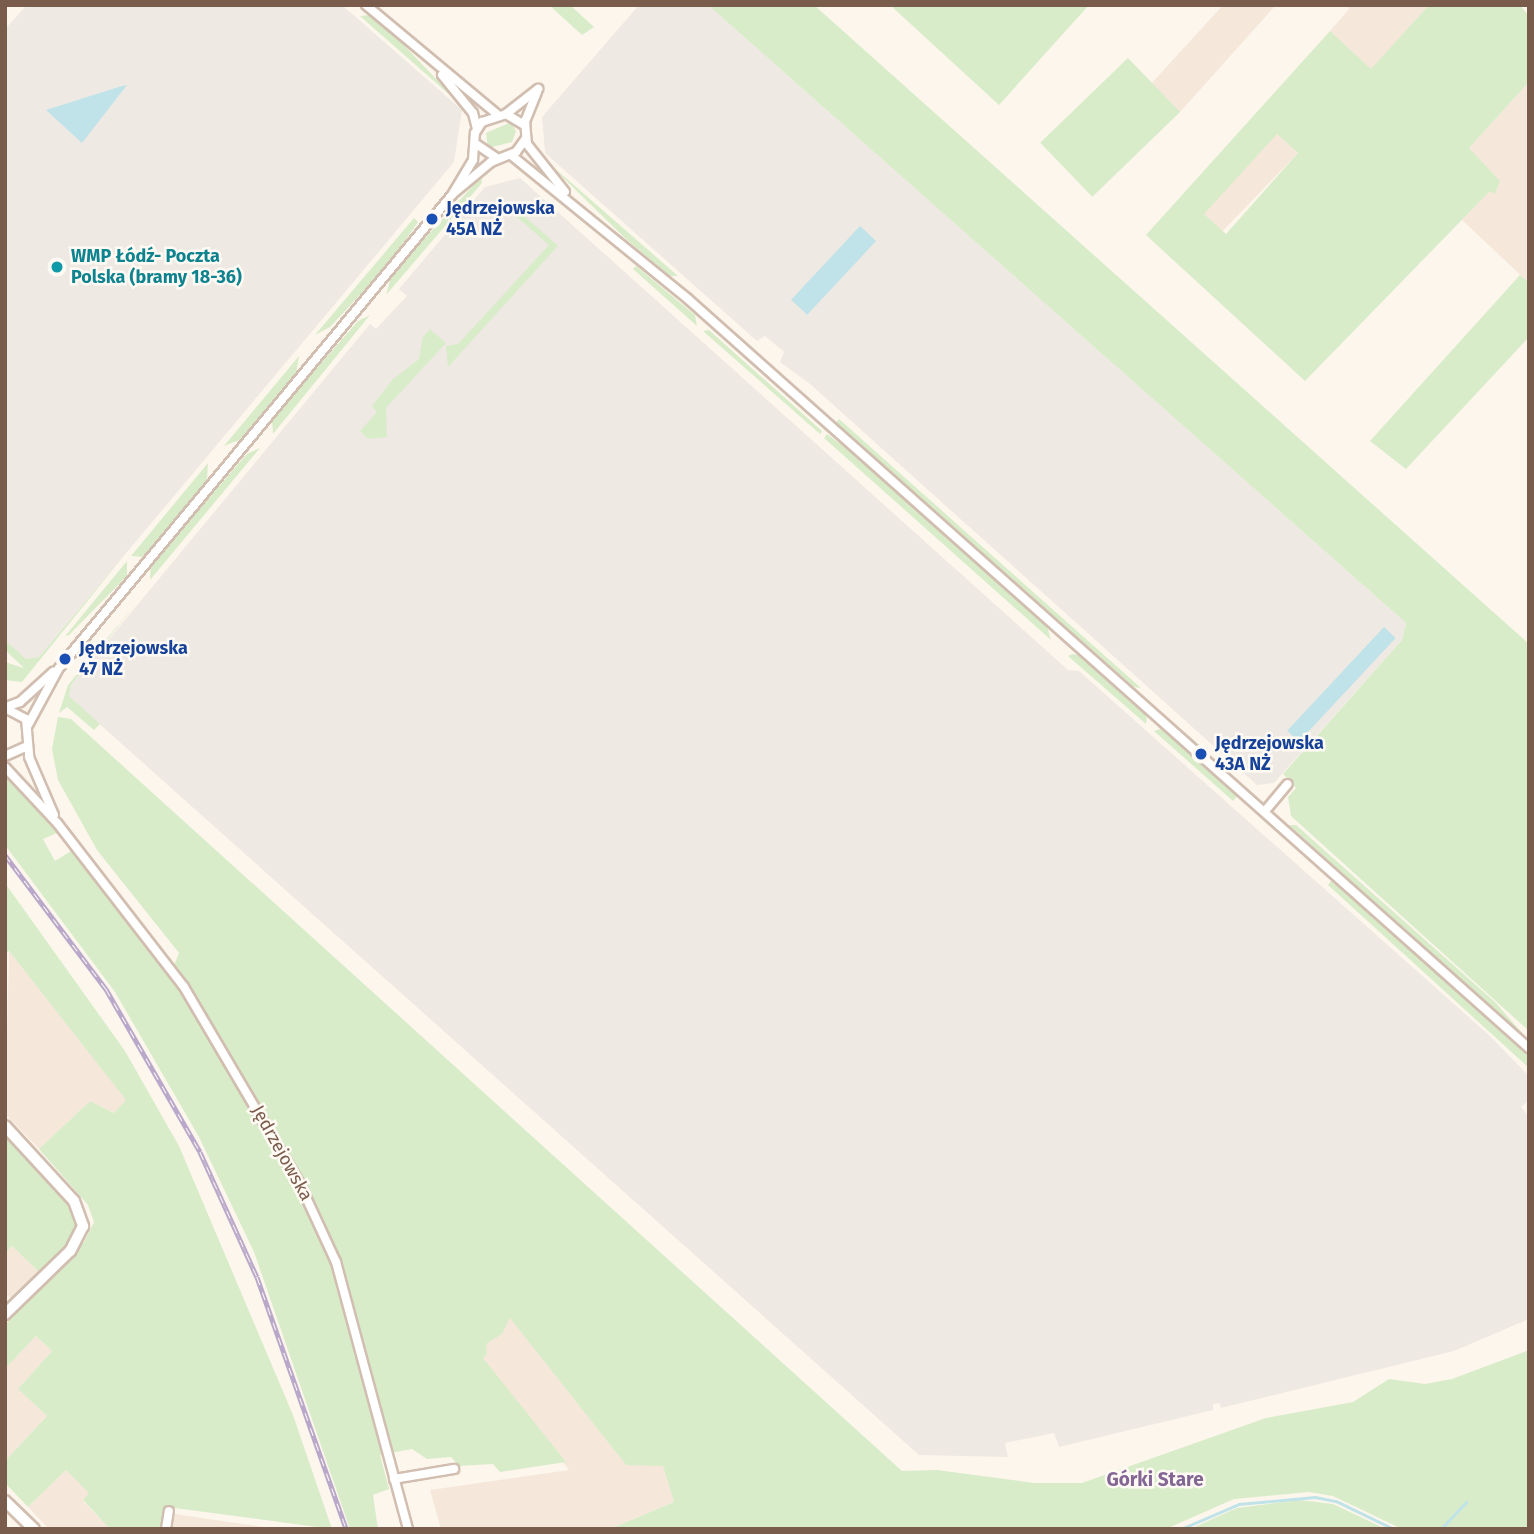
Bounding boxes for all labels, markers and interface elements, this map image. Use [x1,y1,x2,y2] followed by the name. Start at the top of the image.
[446,198,555,241] place label: Jędrzejowska 45A NŻ
[424,211,440,227] marker: Jędrzejowska 45A NŻ
[71,246,242,288] place label: WMP Łódź- Poczta Polska (bramy 18-36)
[49,259,65,275] marker: WMP Łódź- Poczta Polska (bramy 18-36)
[79,638,188,680] place label: Jędrzejowska 47 NŻ
[57,651,73,667] marker: Jędrzejowska 47 NŻ
[1215,733,1324,776] place label: Jędrzejowska 43A NŻ
[1193,746,1209,762] marker: Jędrzejowska 43A NŻ
[247,1101,317,1205] street label: Jędrzejowska
[1106,1469,1204,1491] district label: Górki Stare

